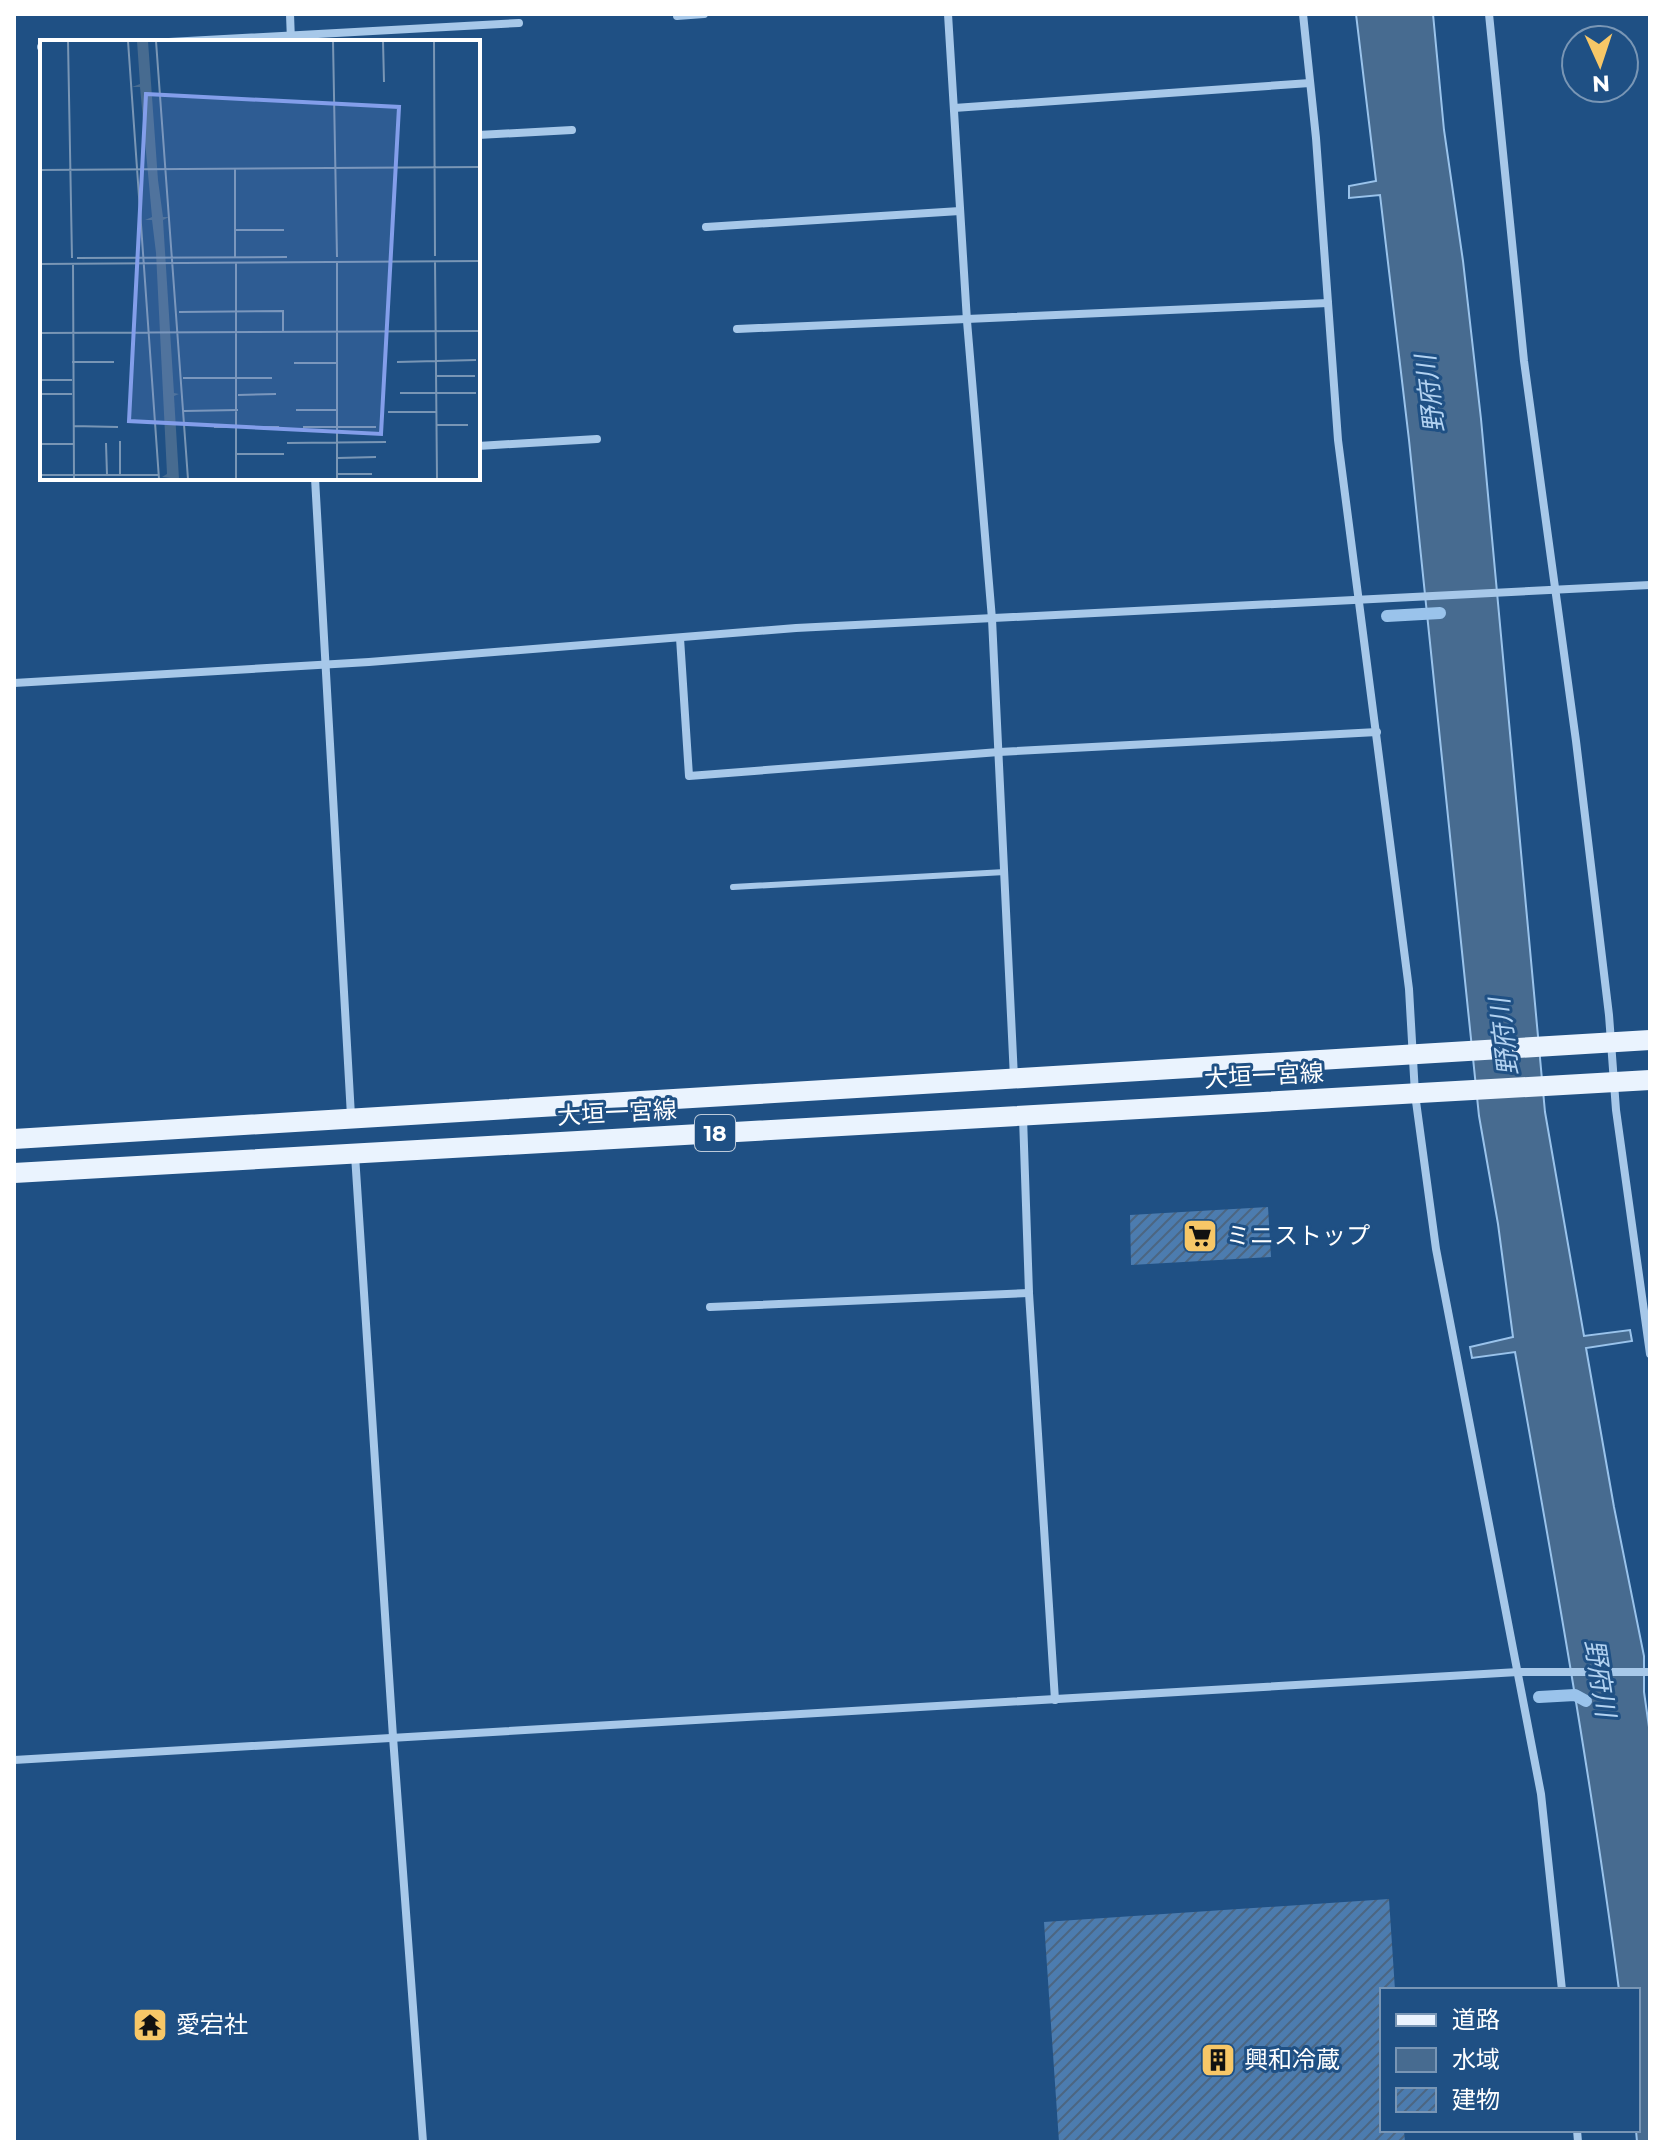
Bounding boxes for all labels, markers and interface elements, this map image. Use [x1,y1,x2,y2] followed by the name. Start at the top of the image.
[1560,24,1640,104] north arrow
[40,40,480,480] inset map
[1591,70,1611,97] text: N
[1409,350,1451,435] water label: 野府川
[1483,993,1525,1078] water label: 野府川
[1203,1058,1325,1093] street label: 大垣一宮線
[556,1095,678,1130] street label: 大垣一宮線
[695,1115,735,1151] road number: 18
[1181,1217,1219,1255] supermarket icon: ミニストップ
[1226,1221,1370,1250] place label: ミニストップ
[1578,1637,1622,1722] water label: 野府川
[1380,1988,1640,2132] legend
[1452,2005,1500,2034] text: 道路
[131,2006,169,2044] temple icon: 愛宕社
[176,2010,248,2039] place label: 愛宕社
[1199,2041,1237,2079] building icon: 興和冷蔵
[1244,2045,1340,2074] place label: 興和冷蔵
[1452,2045,1500,2074] text: 水域
[1452,2085,1500,2114] text: 建物

